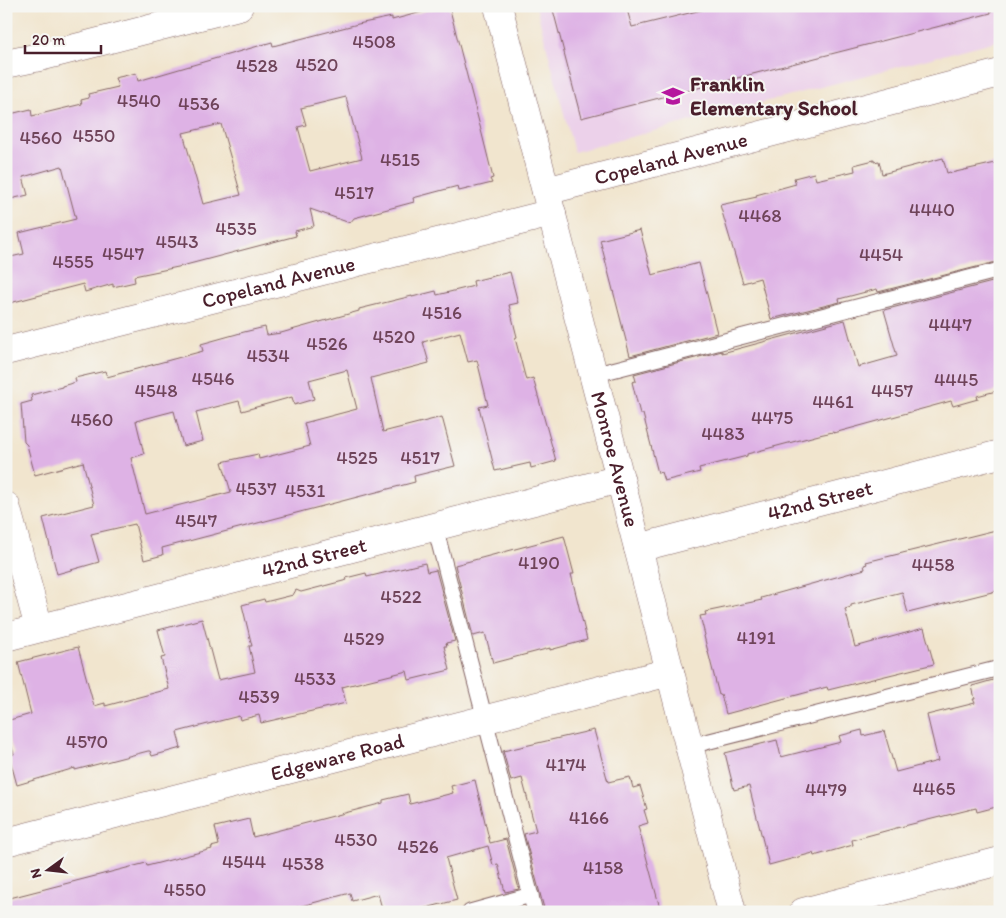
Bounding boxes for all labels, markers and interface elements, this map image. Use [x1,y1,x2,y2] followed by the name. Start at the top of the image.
[25,22,101,54] scale bar
[352,30,396,53] house number: 4508
[32,31,66,49] text: 20 m
[295,53,339,76] house number: 4520
[236,54,278,77] house number: 4528
[690,71,859,121] place label: Franklin Elementary School
[660,83,686,109] school or university icon: Franklin Elementary School
[117,89,161,112] house number: 4540
[178,92,220,115] house number: 4536
[72,124,116,147] house number: 4550
[19,126,63,149] house number: 4560
[592,126,750,190] street label: Copeland Avenue
[380,148,420,171] house number: 4515
[334,181,374,204] house number: 4517
[909,198,955,221] house number: 4440
[738,204,782,227] house number: 4468
[215,217,257,240] house number: 4535
[155,230,199,253] house number: 4543
[102,242,144,265] house number: 4547
[859,243,903,266] house number: 4454
[52,250,94,273] house number: 4555
[199,250,358,313] street label: Copeland Avenue
[422,301,462,324] house number: 4516
[928,313,972,336] house number: 4447
[372,325,416,348] house number: 4520
[306,332,348,355] house number: 4526
[246,344,290,367] house number: 4534
[192,367,234,390] house number: 4546
[934,368,978,391] house number: 4445
[134,379,178,402] house number: 4548
[871,379,913,402] house number: 4457
[586,388,645,530] street label: Monroe Avenue
[812,390,854,413] house number: 4461
[751,406,793,429] house number: 4475
[70,408,114,431] house number: 4560
[701,422,745,445] house number: 4483
[336,446,378,469] house number: 4525
[400,446,440,469] house number: 4517
[765,475,875,526] street label: 42nd Street
[235,477,277,500] house number: 4537
[285,479,325,502] house number: 4531
[175,509,217,532] house number: 4547
[259,532,369,583] street label: 42nd Street
[518,551,560,574] house number: 4190
[911,553,955,576] house number: 4458
[380,585,422,608] house number: 4522
[737,626,776,649] house number: 4191
[343,627,385,650] house number: 4529
[294,667,336,690] house number: 4533
[238,685,280,708] house number: 4539
[268,728,406,786] street label: Edgeware Road
[66,730,108,753] house number: 4570
[545,753,587,776] house number: 4174
[913,777,955,800] house number: 4465
[805,778,847,801] house number: 4479
[569,806,609,829] house number: 4166
[334,828,378,851] house number: 4530
[397,835,439,858] house number: 4526
[22,846,72,896] north arrow
[222,850,266,873] house number: 4544
[282,852,324,875] house number: 4538
[583,856,623,879] house number: 4158
[26,866,45,880] text: N
[163,878,207,901] house number: 4550

